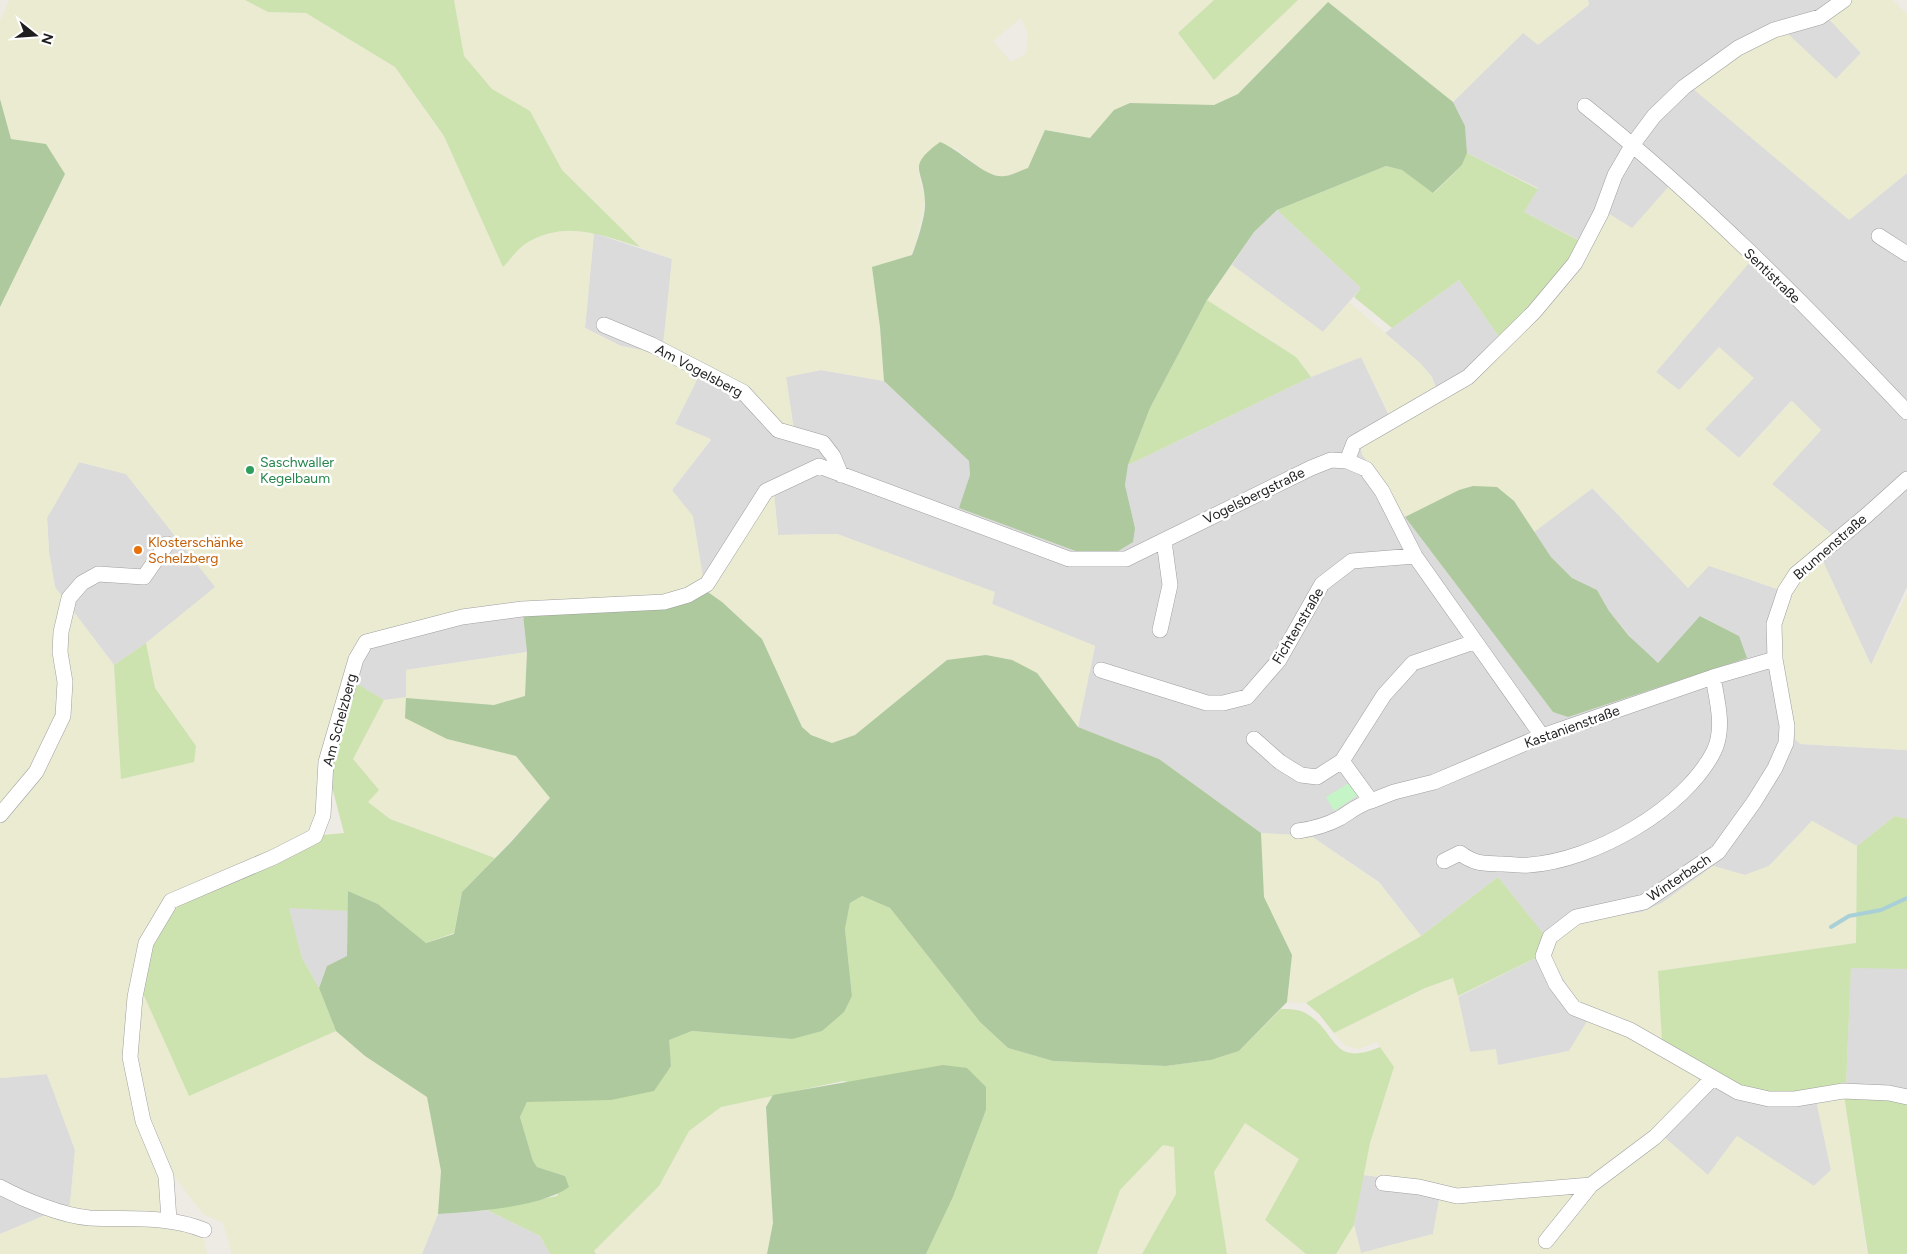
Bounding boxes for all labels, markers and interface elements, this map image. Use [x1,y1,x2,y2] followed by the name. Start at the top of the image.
[10,10,60,60] north arrow
[37,31,57,46] text: N
[1740,245,1804,307] street label: Sentistraße
[652,341,746,401] street label: Am Vogelsberg
[260,454,334,487] place label: Saschwaller Kegelbaum
[244,464,256,476] marker: Saschwaller Kegelbaum
[1200,464,1308,528] street label: Vogelsbergstraße
[1790,510,1870,583] street label: Brunnenstraße
[148,534,243,567] place label: Klosterschänke Schelzberg
[132,544,144,556] marker: Klosterschänke Schelzberg
[1269,584,1328,667] street label: Fichtenstraße
[319,672,361,768] street label: Am Schelzberg
[1522,702,1622,752] street label: Kastanienstraße
[1644,850,1714,905] street label: Winterbach

